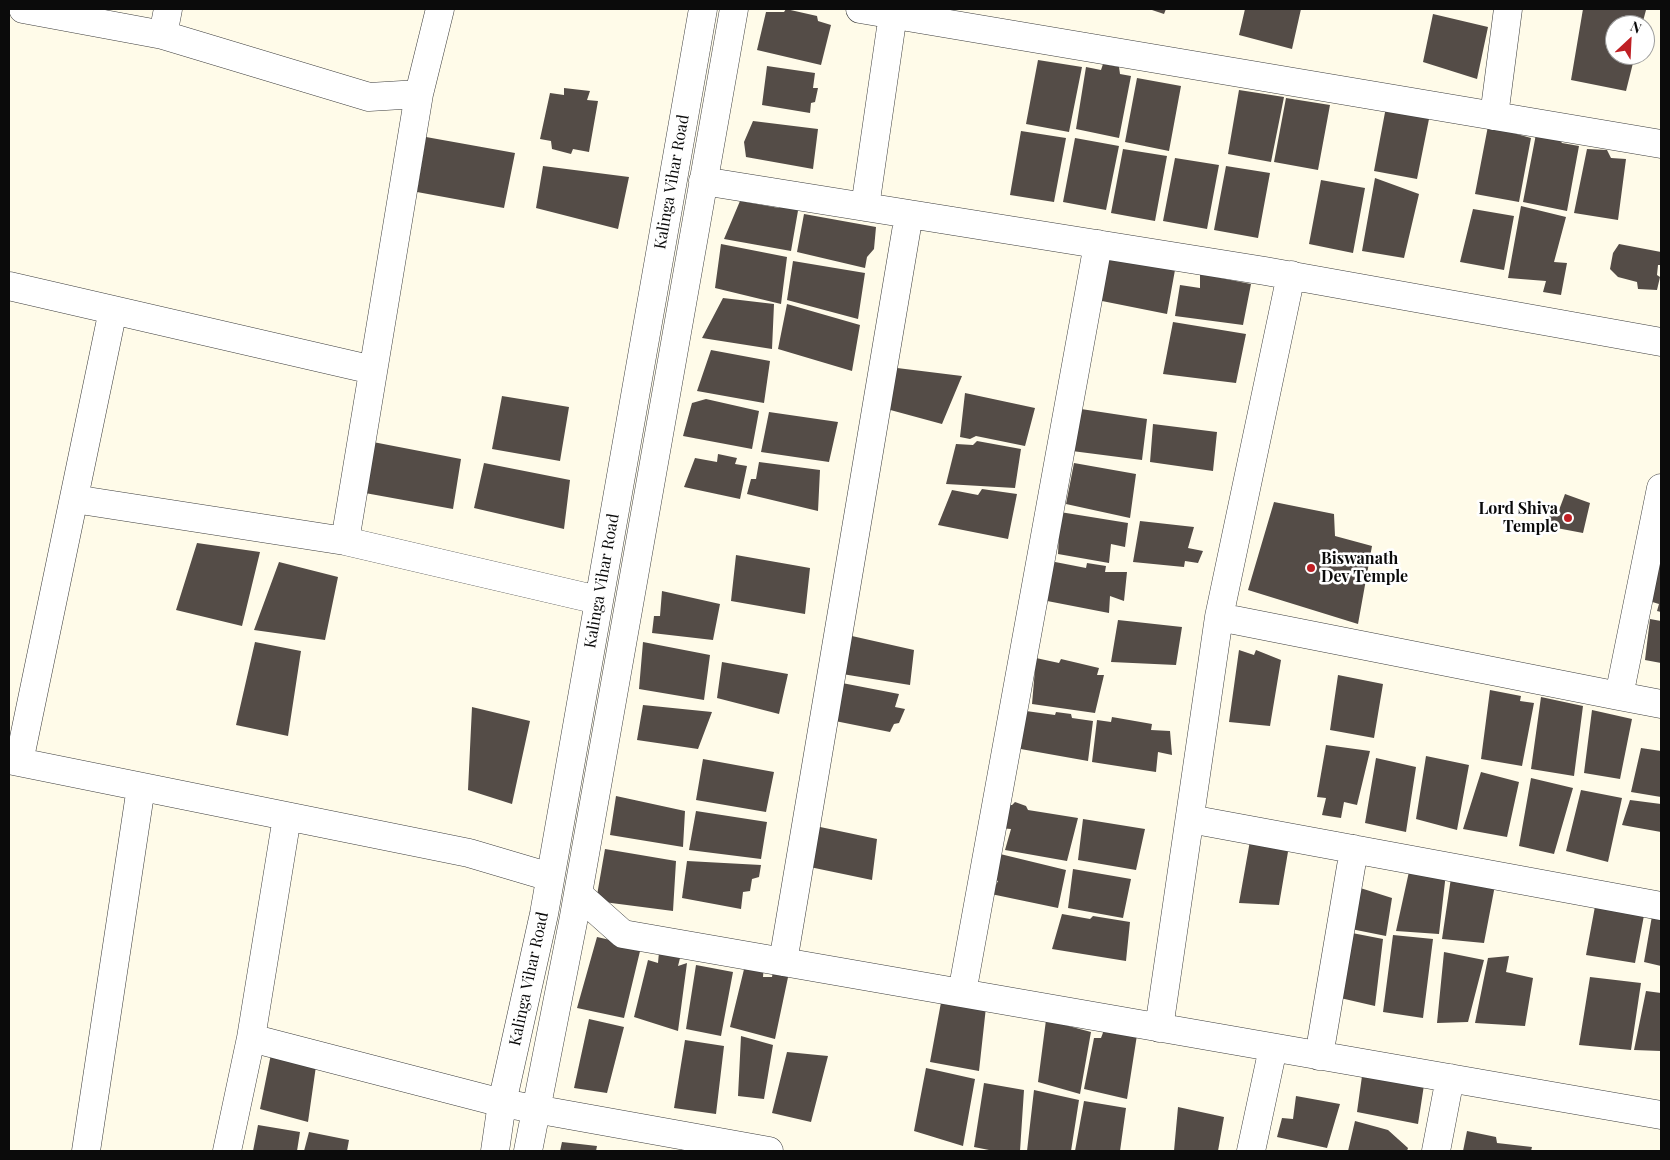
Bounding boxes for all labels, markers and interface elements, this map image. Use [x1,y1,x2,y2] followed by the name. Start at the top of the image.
[1605,15,1655,65] north arrow
[1628,16,1645,38] text: N
[651,113,693,251] street label: Kalinga Vihar Road
[1478,499,1558,537] place label: Lord Shiva Temple
[581,512,623,650] street label: Kalinga Vihar Road
[1562,512,1574,524] marker: Lord Shiva Temple
[1321,549,1408,587] place label: Biswanath Dev Temple
[1305,562,1317,574] marker: Biswanath Dev Temple
[505,910,553,1048] street label: Kalinga Vihar Road

